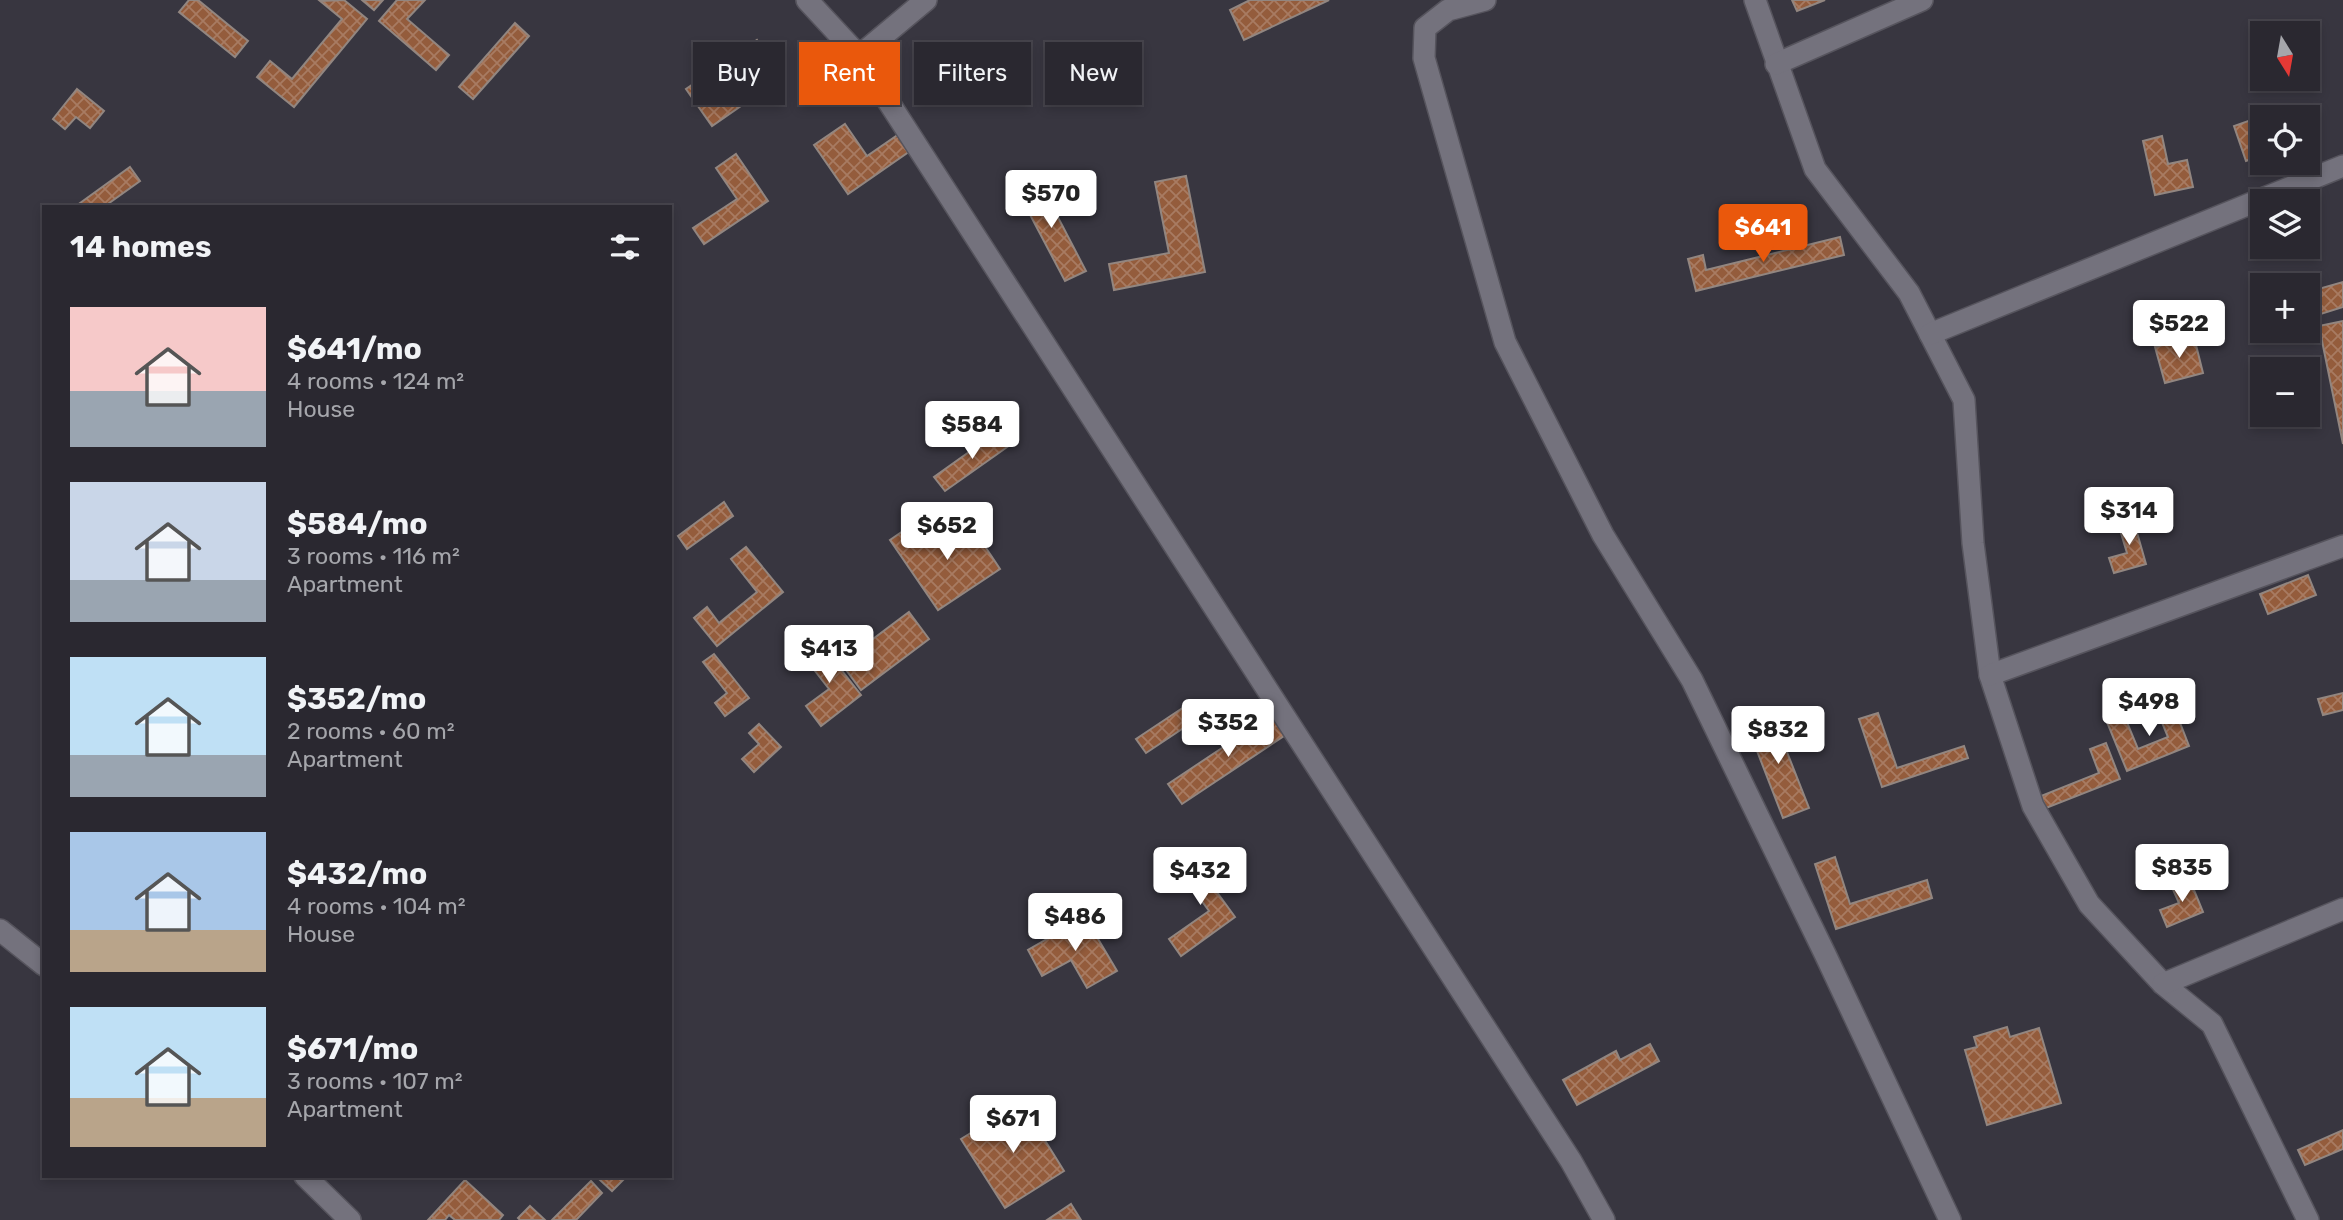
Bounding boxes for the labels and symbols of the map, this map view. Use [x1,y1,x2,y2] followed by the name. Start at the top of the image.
[2250,21,2320,91] north arrow
[1010,170,1092,230] pin: $570
[1722,204,1804,264] pin: $641
[2138,300,2220,360] pin: $522
[931,402,1013,461] pin: $584
[2088,488,2170,547] pin: $314
[906,503,988,562] pin: $652
[788,626,870,685] pin: $413
[2108,678,2190,738] pin: $498
[1187,700,1269,759] pin: $352
[1737,706,1819,766] pin: $832
[2141,844,2223,904] pin: $835
[1159,848,1241,907] pin: $432
[1034,894,1116,953] pin: $486
[972,1096,1054,1155] pin: $671

